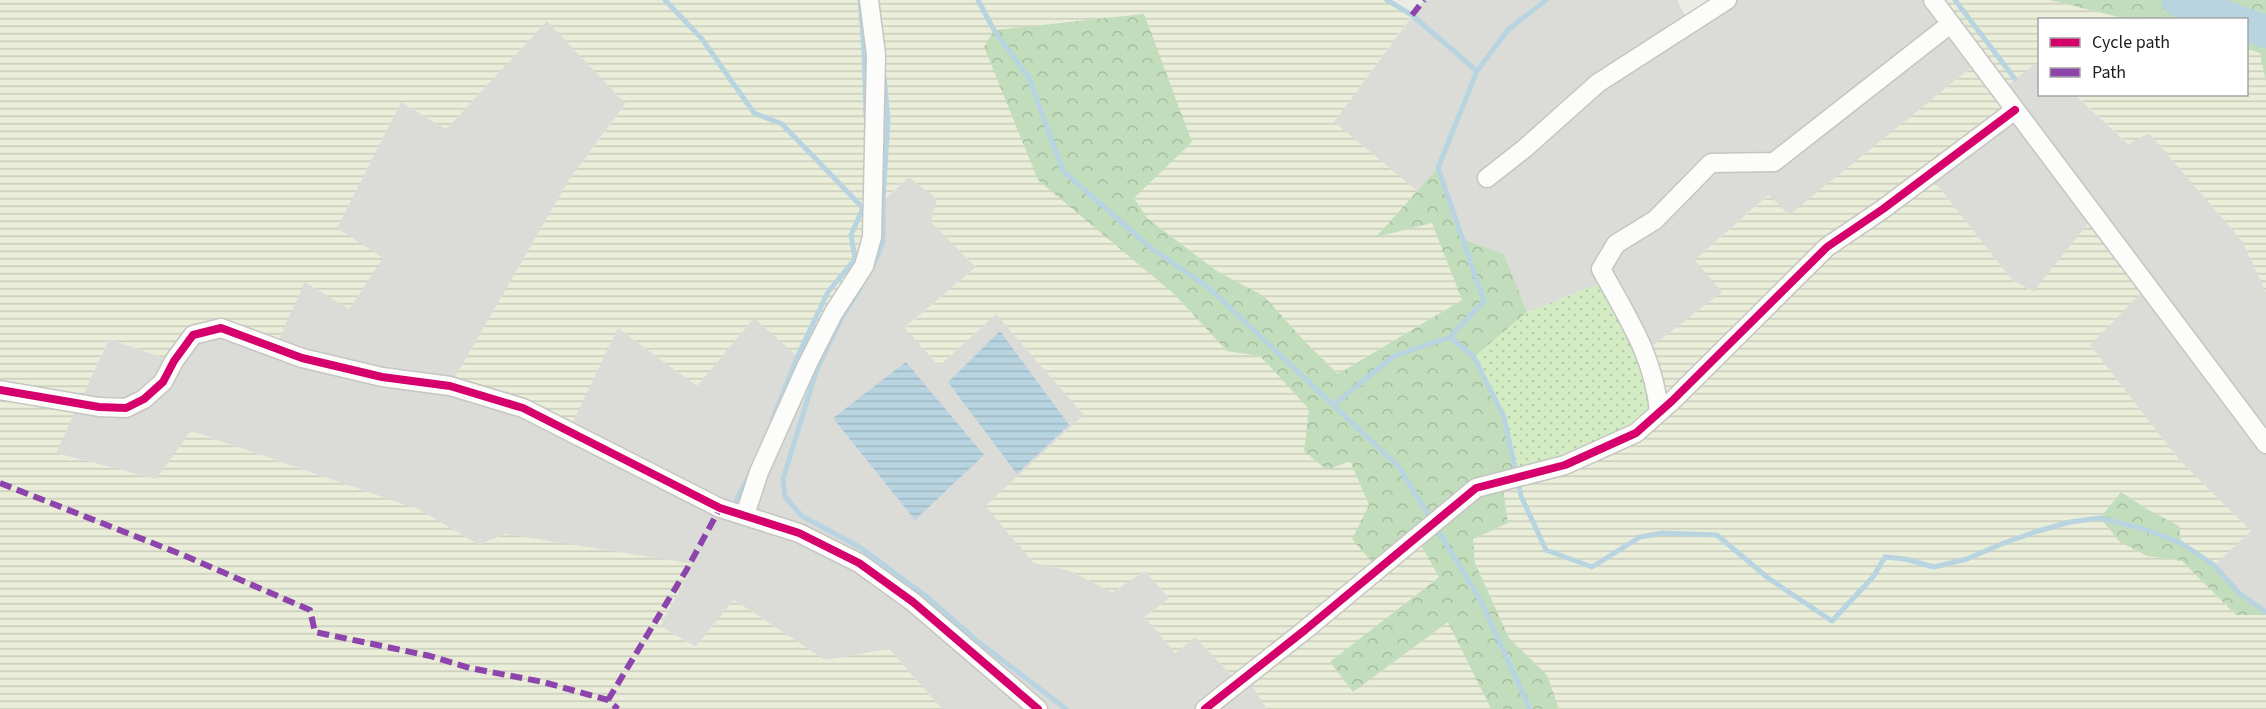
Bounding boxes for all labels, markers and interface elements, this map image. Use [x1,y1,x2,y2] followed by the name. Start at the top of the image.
[2038,18,2248,96] legend
[2092,30,2170,55] text: Cycle path
[2092,60,2126,85] text: Path

